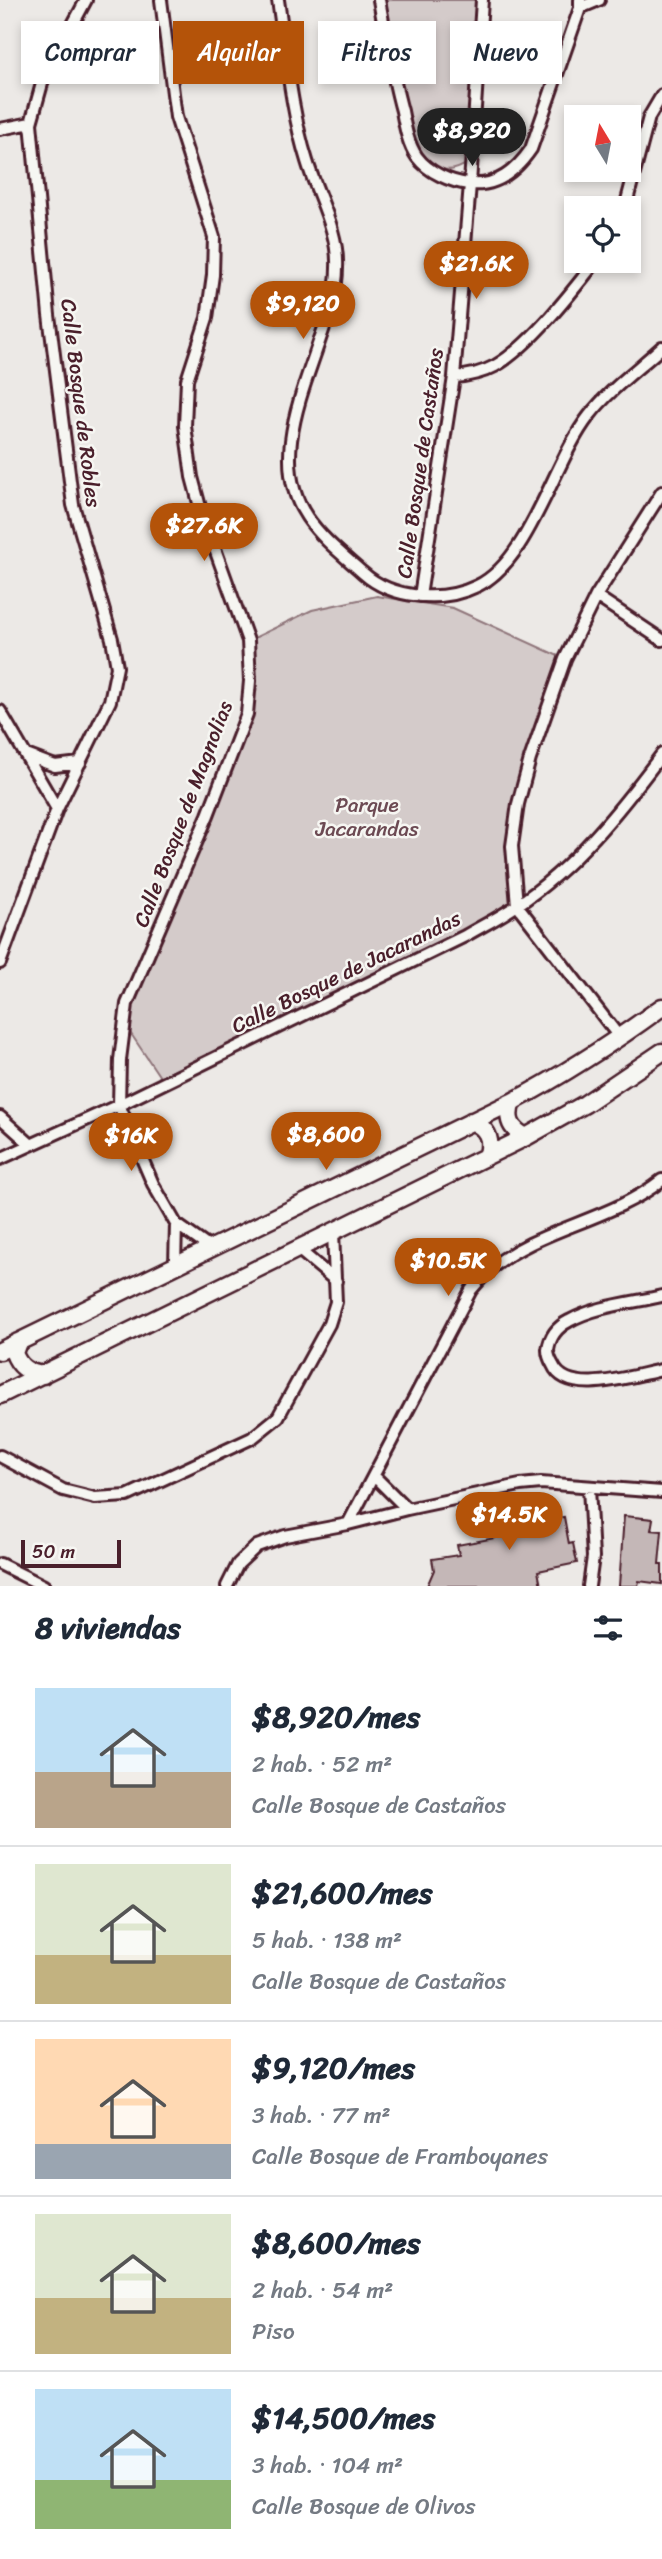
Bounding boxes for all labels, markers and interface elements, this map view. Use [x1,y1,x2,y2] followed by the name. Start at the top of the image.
[21,21,159,84] chip: Comprar
[173,21,304,84] chip: Alquilar
[318,21,436,84] chip: Filtros
[450,21,562,84] chip: Nuevo
[564,105,640,182] north arrow
[564,105,641,273] map controls
[415,108,529,168] pin: $8,920
[433,110,511,151] text: $8,920
[564,196,641,273] button: locate
[419,242,533,301] pin: $21.6K
[440,243,512,284] text: $21.6K
[246,282,360,341] pin: $9,120
[266,283,340,324] text: $9,120
[49,297,113,510] street label: Calle Bosque de Robles
[385,345,455,581] street label: Calle Bosque de Castaños
[147,504,261,563] pin: $27.6K
[166,505,242,546] text: $27.6K
[122,695,244,933] street label: Calle Bosque de Magnolias
[314,786,419,848] park label: Parque Jacarandas
[224,900,468,1044] street label: Calle Bosque de Jacarandas
[269,1112,383,1172] pin: $8,600
[90,1114,172,1173] pin: $16K
[287,1114,365,1155] text: $8,600
[105,1115,157,1156] text: $16K
[391,1238,505,1298] pin: $10.5K
[411,1240,485,1281] text: $10.5K
[452,1492,566,1552] pin: $14.5K
[472,1494,546,1535] text: $14.5K
[32,1535,75,1568] text: 50 m
[21,1537,121,1569] scale bar
[35,1601,181,1655] text: 8 viviendas
[589,1609,627,1647] icon: filters
[252,1690,420,1744] text: $8,920/mes
[91,1716,175,1800] icon: home
[252,1744,392,1785] text: 2 hab. · 52 m²
[252,1785,506,1826] text: Calle Bosque de Castaños
[252,1866,433,1920] text: $21,600/mes
[91,1892,175,1976] icon: home
[252,1920,402,1961] text: 5 hab. · 138 m²
[252,1961,506,2002] text: Calle Bosque de Castaños
[252,2041,415,2095] text: $9,120/mes
[91,2067,175,2151] icon: home
[252,2095,391,2136] text: 3 hab. · 77 m²
[252,2136,548,2177] text: Calle Bosque de Framboyanes
[252,2216,420,2270] text: $8,600/mes
[91,2242,175,2326] icon: home
[252,2270,393,2311] text: 2 hab. · 54 m²
[252,2311,295,2352] text: Piso
[252,2391,435,2445] text: $14,500/mes
[91,2417,175,2501] icon: home
[252,2445,403,2486] text: 3 hab. · 104 m²
[252,2486,476,2527] text: Calle Bosque de Olivos

